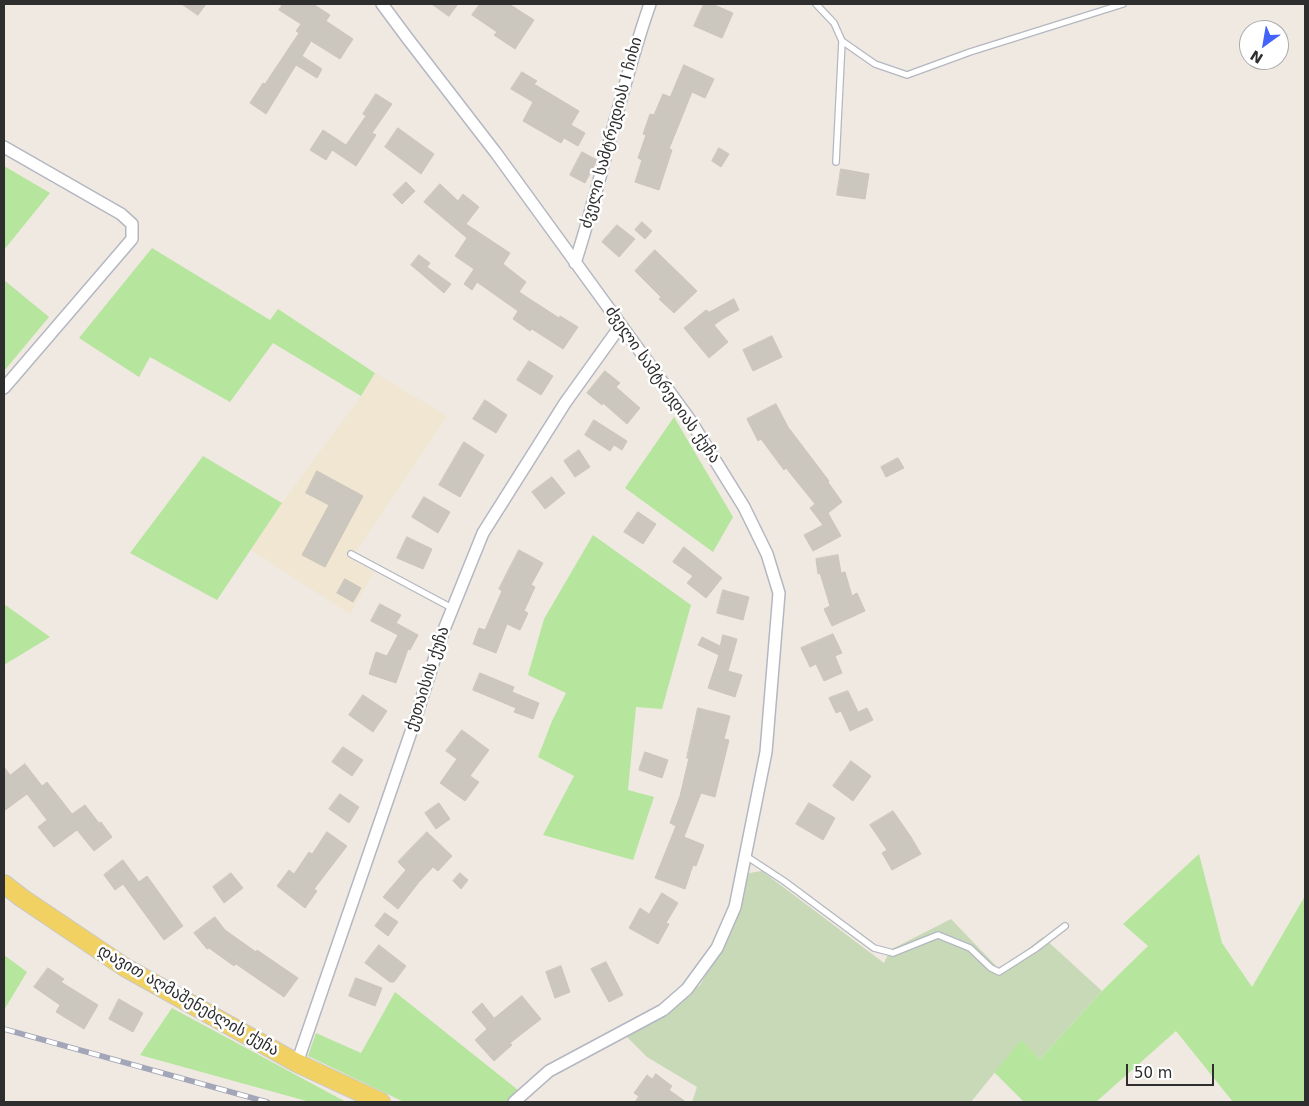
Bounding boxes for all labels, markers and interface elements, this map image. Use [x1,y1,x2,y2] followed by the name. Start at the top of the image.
[1239,20,1289,70] north arrow
[577,35,647,231] street label: ძველი სამტრედიას I ჩიხი
[1247,47,1266,67] text: N
[600,303,724,467] street label: ძველი სამტრედიას ქუჩა
[402,624,454,734] street label: ქუთაისის ქუჩა
[94,941,282,1061] street label: დავით აღმაშენებლის ქუჩა
[1129,1054,1216,1086] scale bar
[1134,1064,1172,1082] text: 50 m

